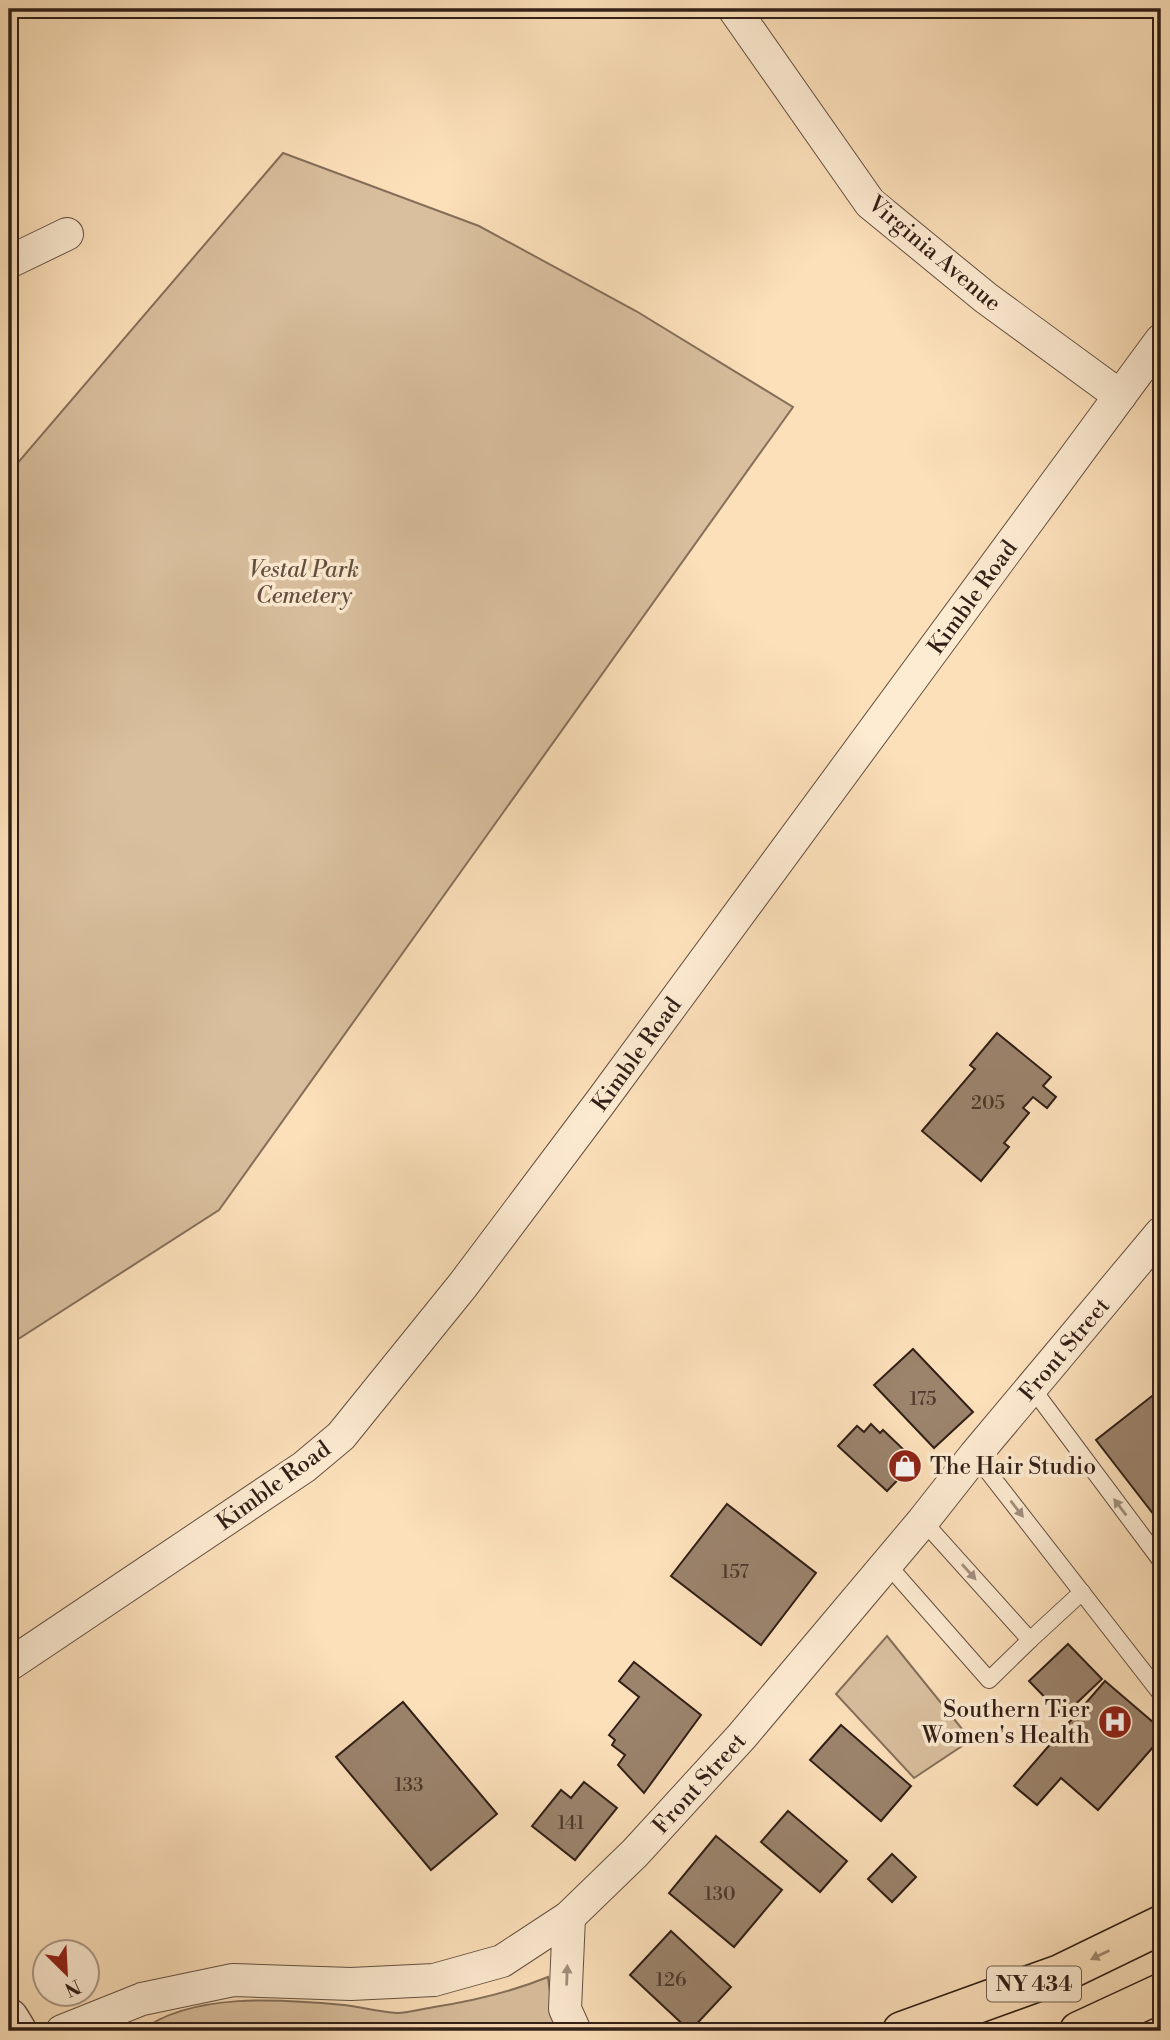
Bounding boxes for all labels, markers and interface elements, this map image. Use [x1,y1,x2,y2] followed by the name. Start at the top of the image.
[861,189,1007,318] street label: Virginia Avenue
[922,535,1024,660] street label: Kimble Road
[249,556,359,610] park label: Vestal Park Cemetery
[586,992,688,1117] street label: Kimble Road
[971,1091,1005,1115] house number: 205
[1013,1292,1116,1407] street label: Front Street
[910,1387,936,1411] house number: 175
[211,1435,336,1537] street label: Kimble Road
[886,1447,924,1485] shop icon: The Hair Studio
[930,1453,1096,1481] place label: The Hair Studio
[1113,1498,1128,1516] one-way arrow
[1010,1500,1024,1518] one-way arrow
[721,1560,749,1584] house number: 157
[961,1563,977,1581] one-way arrow
[921,1696,1090,1750] place label: Southern Tier Women's Health
[1096,1703,1134,1741] hospital icon: Southern Tier Women's Health
[647,1727,752,1840] street label: Front Street
[394,1773,424,1797] house number: 133
[558,1811,584,1835] house number: 141
[704,1882,736,1906] house number: 130
[32,1938,102,2008] north arrow
[1090,1949,1110,1961] one-way arrow
[561,1964,572,1986] one-way arrow
[987,1966,1081,2002] road number: NY 434
[656,1968,686,1992] house number: 126
[61,1974,84,2002] text: N

